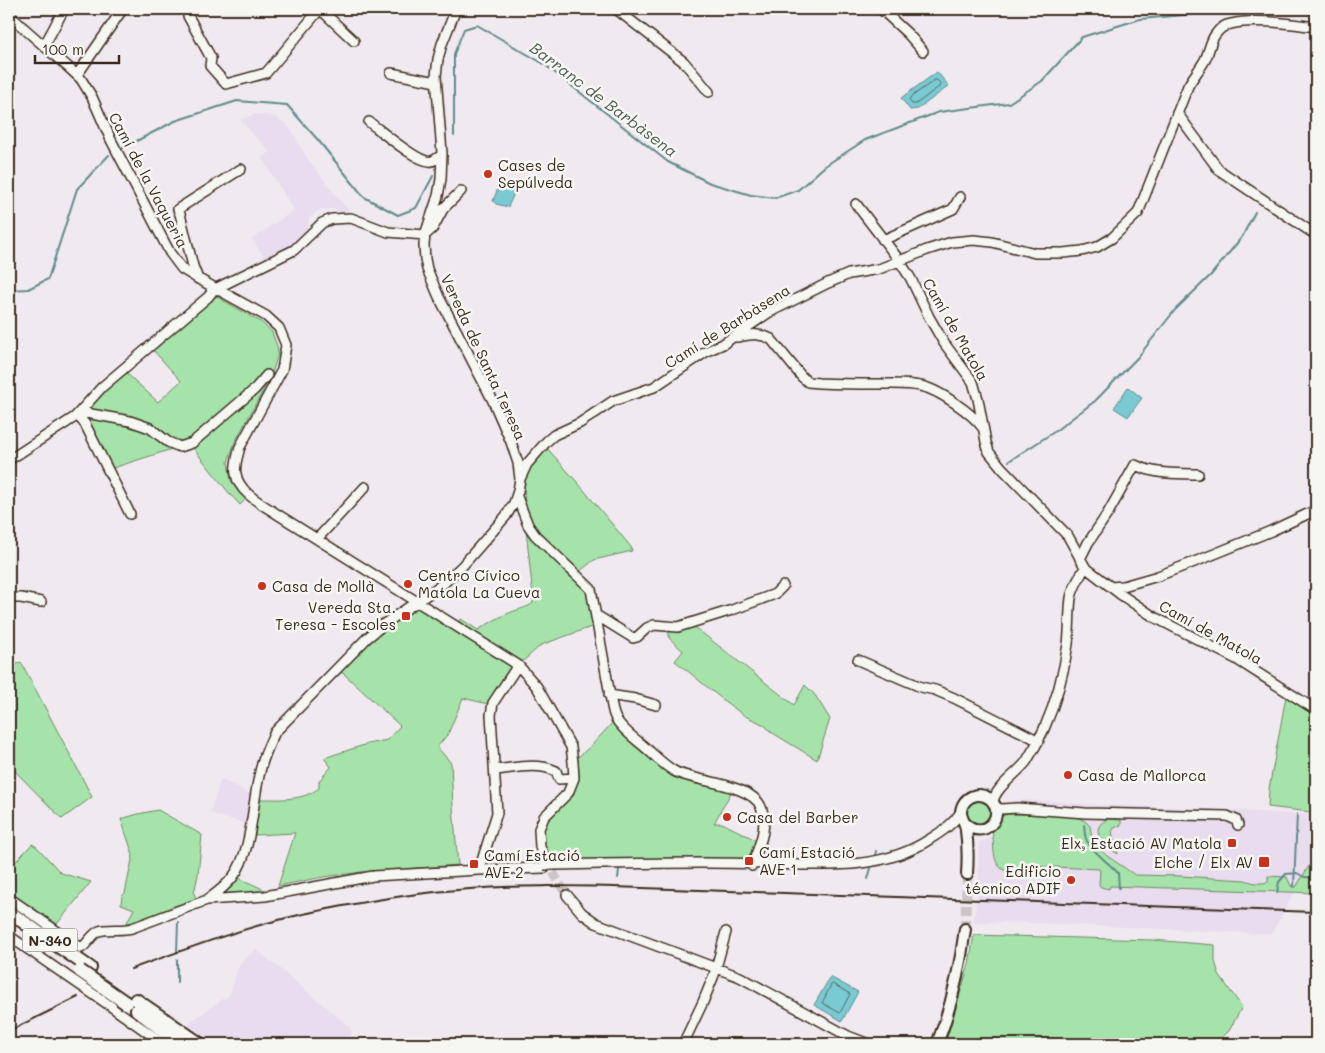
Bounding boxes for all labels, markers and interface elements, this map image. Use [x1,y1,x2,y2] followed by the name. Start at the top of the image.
[35,32,119,64] scale bar
[526,37,682,161] water label: Barranc de Barbàsena
[42,39,84,59] text: 100 m
[105,109,193,251] street label: Camí de la Vaqueria
[498,155,573,192] place label: Cases de Sepúlveda
[482,168,494,180] marker: Cases de Sepúlveda
[437,271,531,443] street label: Vereda de Santa Teresa
[919,274,993,384] street label: Camí de Matola
[660,279,794,373] street label: Camí de Barbàsena
[418,565,540,602] place label: Centro Cívico Matola La Cueva
[272,576,375,596] place label: Casa de Mollà
[402,578,414,590] marker: Centro Cívico Matola La Cueva
[256,580,268,592] marker: Casa de Mollà
[1156,595,1266,669] street label: Camí de Matola
[275,597,396,634] place label: Vereda Sta. Teresa - Escoles
[400,610,412,622] marker: Vereda Sta. Teresa - Escoles
[1078,765,1207,785] place label: Casa de Mallorca
[1062,769,1074,781] marker: Casa de Mallorca
[737,807,858,827] place label: Casa del Barber
[721,811,733,823] marker: Casa del Barber
[1061,833,1222,853] place label: Elx, Estació AV Matola
[1226,837,1238,849] marker: Elx, Estació AV Matola
[759,842,855,879] place label: Camí Estació AVE 1
[484,845,580,882] place label: Camí Estació AVE 2
[1154,852,1253,872] place label: Elche / Elx AV
[743,855,755,867] marker: Camí Estació AVE 1
[1257,855,1271,869] marker: Elche / Elx AV
[468,858,480,870] marker: Camí Estació AVE 2
[965,861,1061,898] place label: Edificio técnico ADIF
[1065,874,1077,886] marker: Edificio técnico ADIF
[22,928,78,952] road number: N-340

